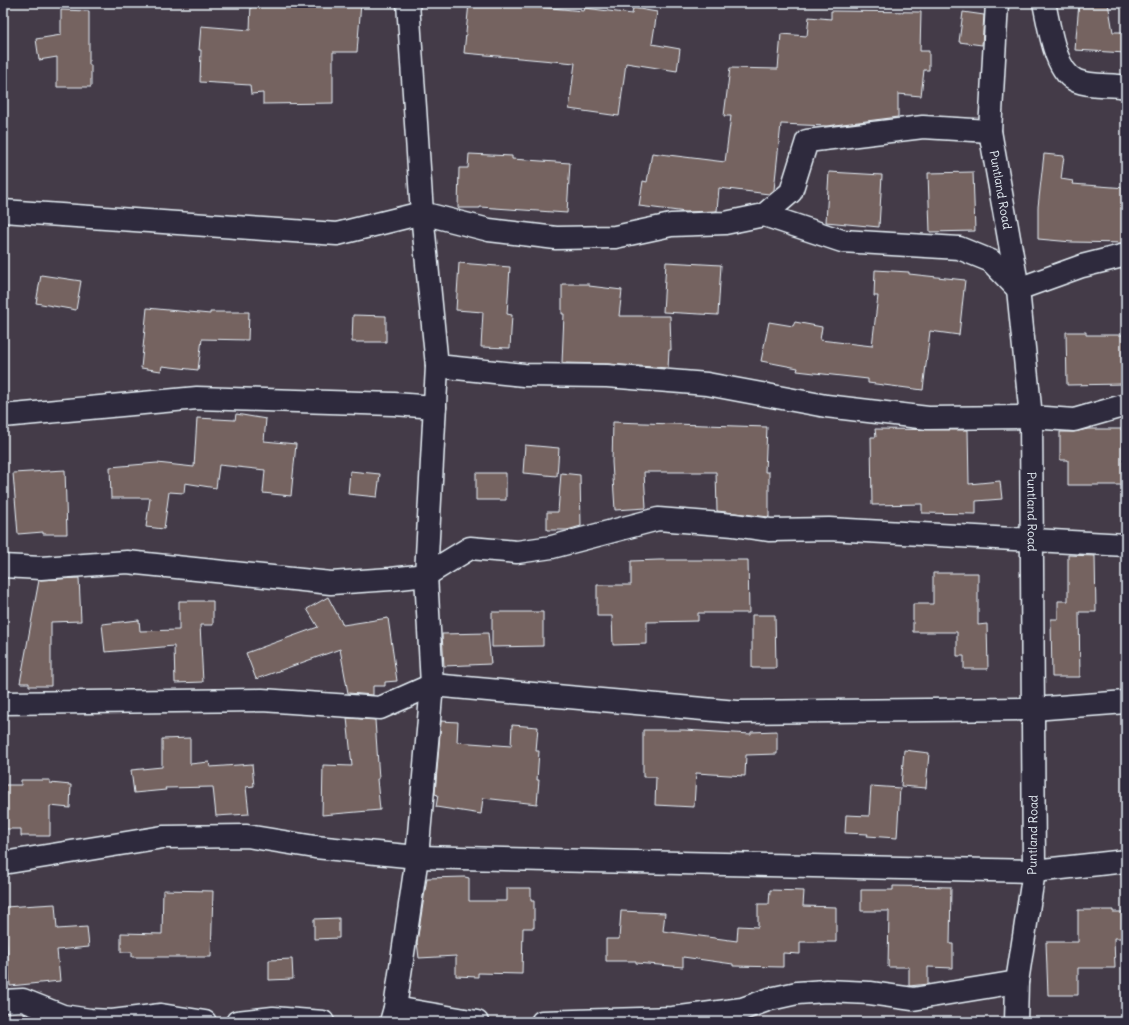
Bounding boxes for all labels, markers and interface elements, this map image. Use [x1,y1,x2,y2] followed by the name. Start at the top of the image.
[987,149,1015,230] street label: Puntland Road
[1024,472,1040,552] street label: Puntland Road
[1024,795,1041,875] street label: Puntland Road

